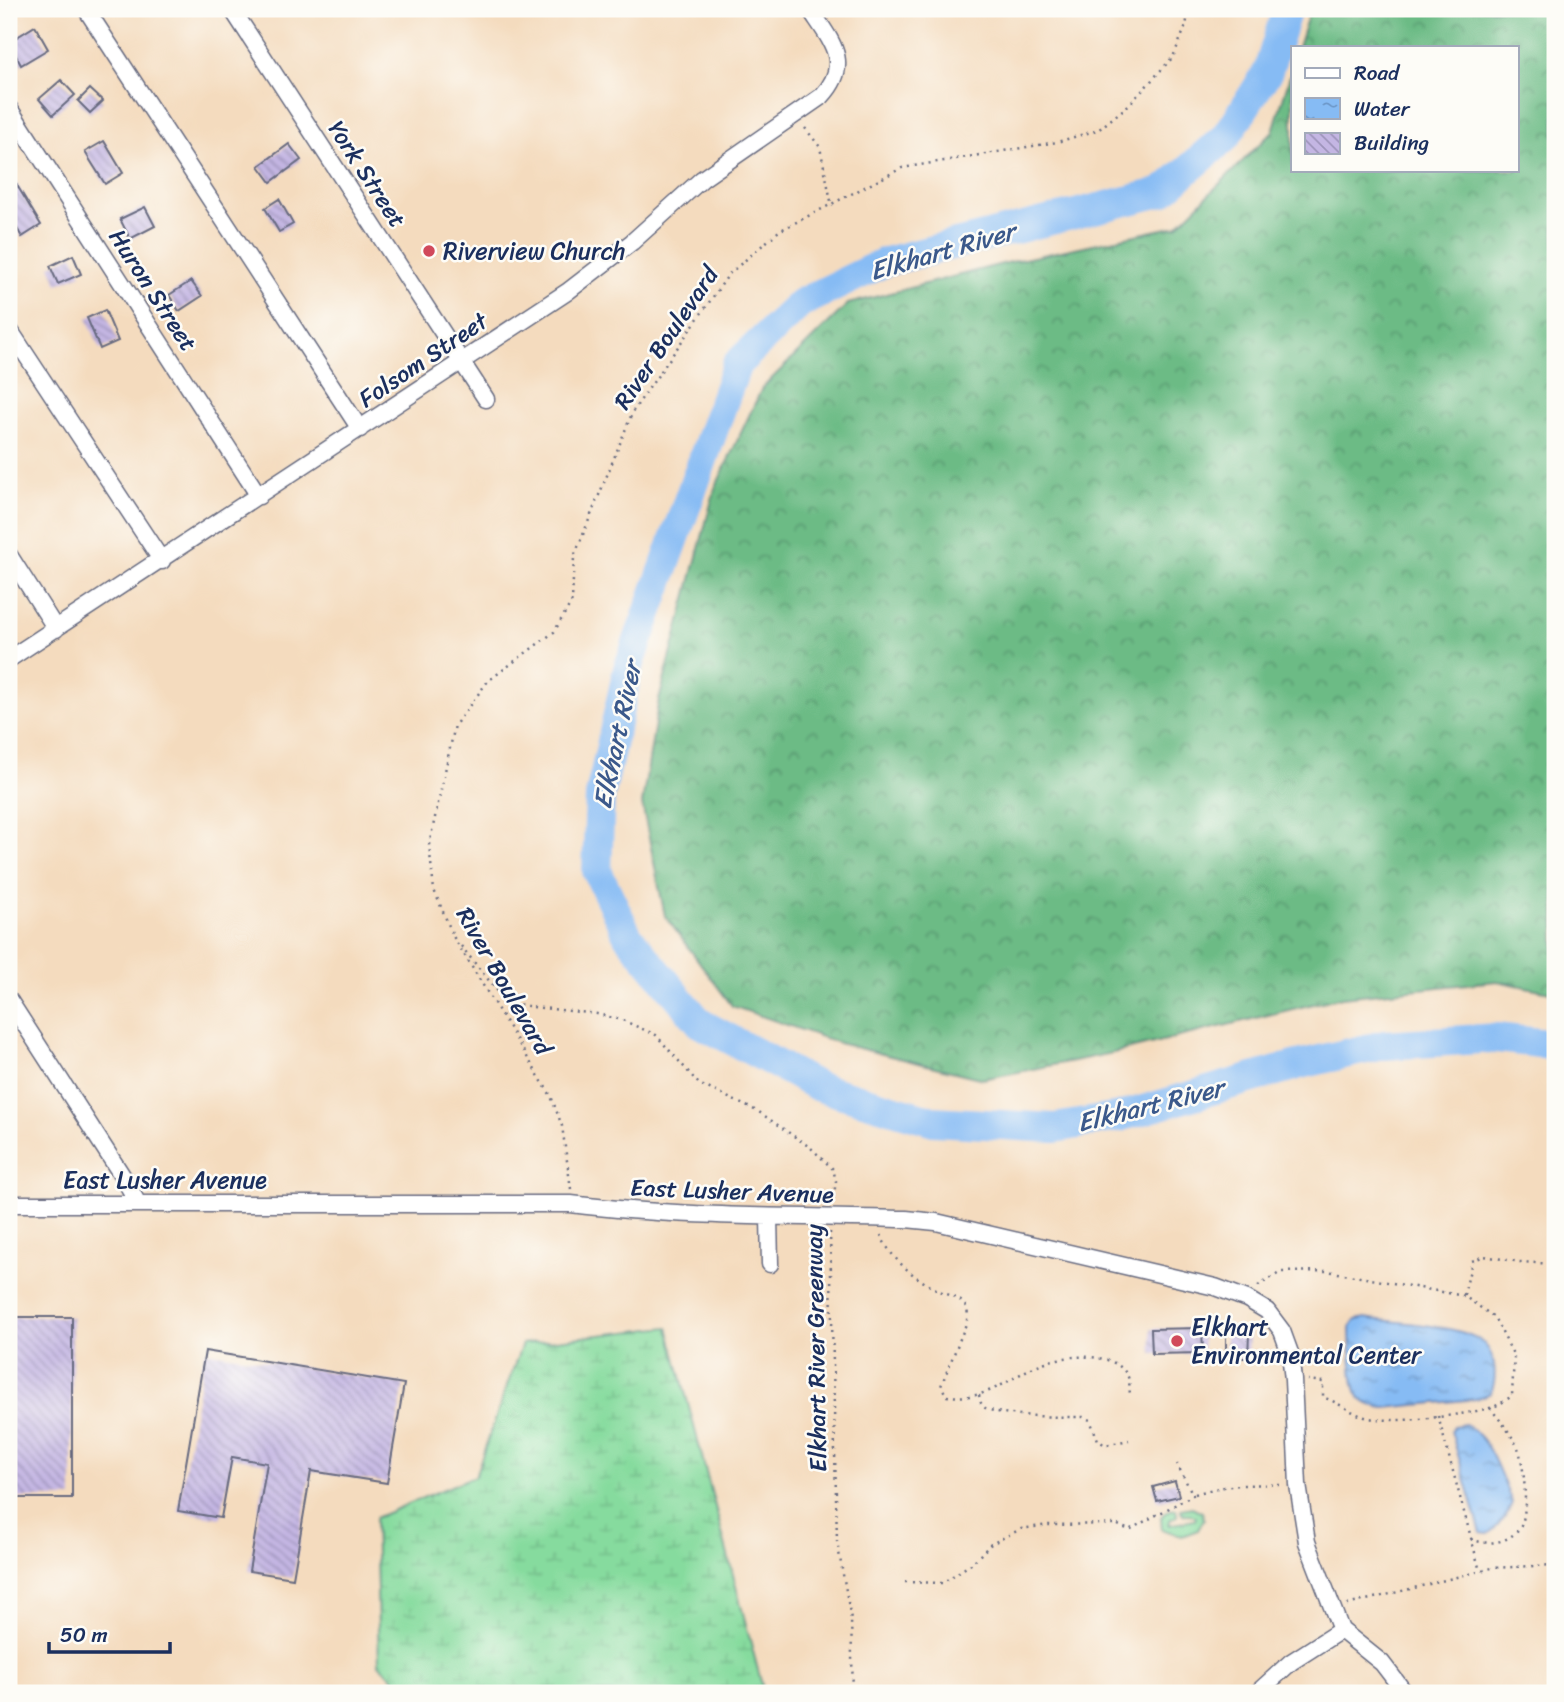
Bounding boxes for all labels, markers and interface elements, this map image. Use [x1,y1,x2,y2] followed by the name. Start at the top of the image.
[1291,46,1518,172] legend
[1354,54,1401,92] text: Road
[1354,90,1411,128] text: Water
[316,112,418,236] street label: York Street
[1354,124,1430,162] text: Building
[864,207,1024,294] water label: Elkhart River
[97,220,209,360] street label: Huron Street
[443,230,625,272] place label: Riverview Church
[421,243,437,259] marker: Riverview Church
[602,256,731,418] street label: River Boulevard
[349,300,498,419] street label: Folsom Street
[579,653,656,813] water label: Elkhart River
[444,899,564,1064] street label: River Boulevard
[1072,1064,1232,1145] water label: Elkhart River
[63,1159,267,1201] street label: East Lusher Avenue
[629,1166,835,1216] street label: East Lusher Avenue
[793,1223,839,1472] street label: Elkhart River Greenway
[1191,1306,1423,1376] place label: Elkhart Environmental Center
[1169,1333,1185,1349] marker: Elkhart Environmental Center
[49,1611,170,1655] scale bar
[60,1616,108,1654] text: 50 m

